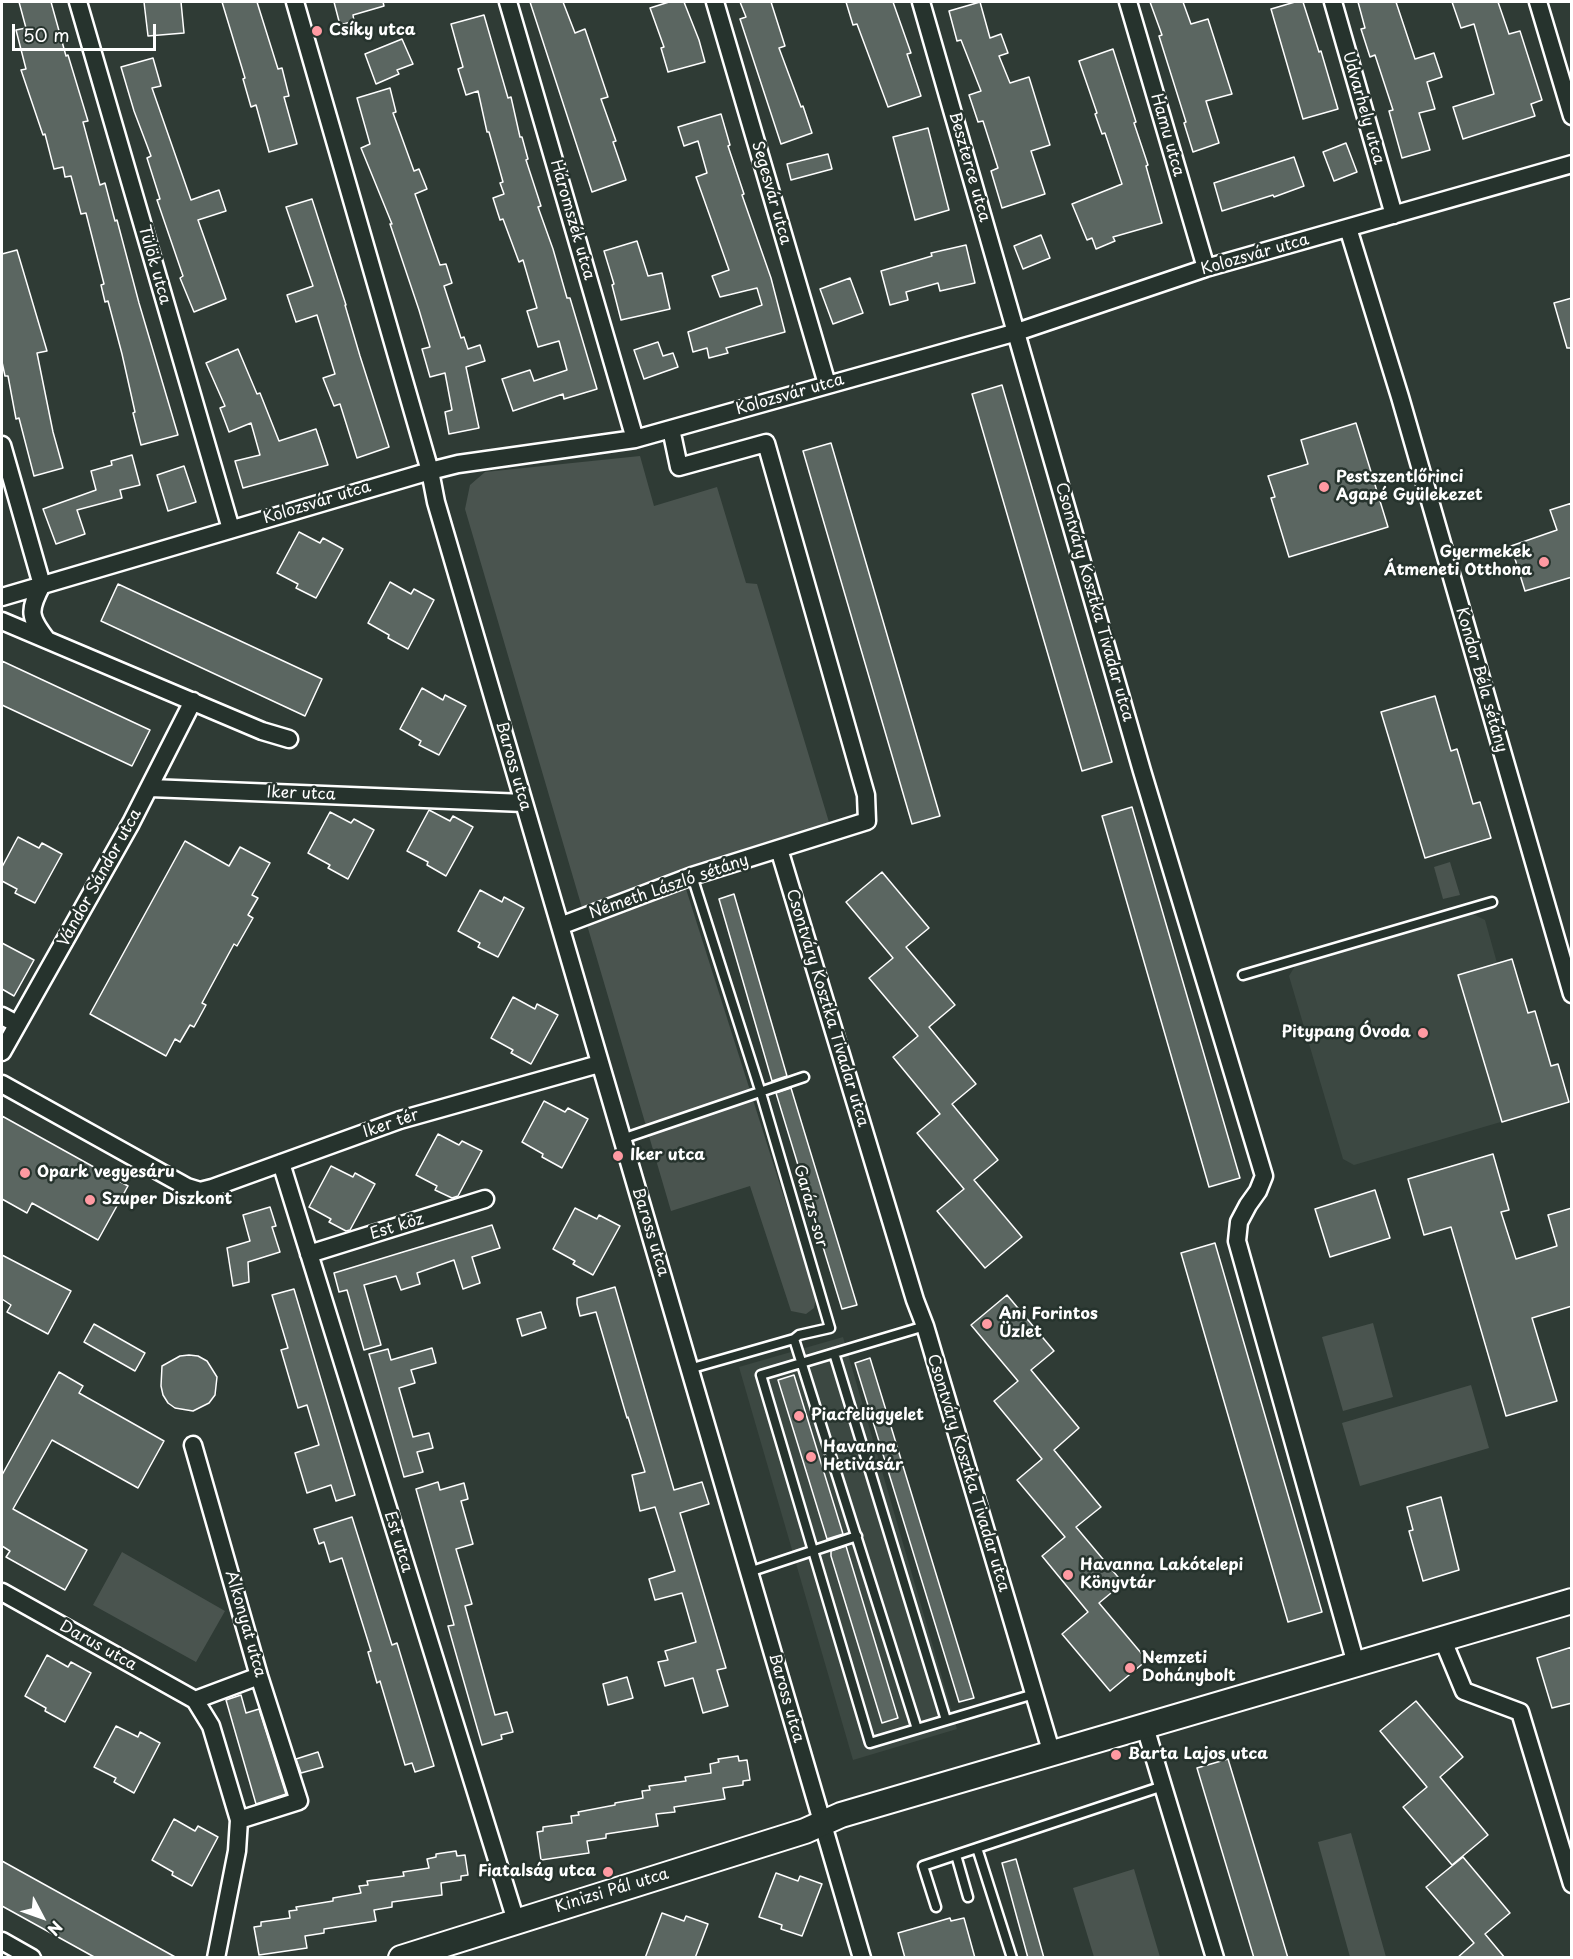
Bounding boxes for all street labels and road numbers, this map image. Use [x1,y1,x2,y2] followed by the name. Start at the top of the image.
[1338,49,1388,167] street label: Udvarhely utca
[1146,91,1188,179] street label: Hamu utca
[944,110,994,224] street label: Beszterce utca
[747,139,795,247] street label: Segesvár utca
[546,158,598,282] street label: Háromszék utca
[134,223,174,307] street label: Tülök utca
[1199,230,1311,280] street label: Kolozsvár utca
[734,370,846,420] street label: Kolozsvár utca
[261,478,373,528] street label: Kolozsvár utca
[1051,480,1137,724] street label: Csontváry Kosztka Tivadar utca
[1451,605,1511,755] street label: Kondor Béla sétány
[491,719,535,813] street label: Baross utca
[266,783,336,805] street label: Iker utca
[54,806,146,950] street label: Vándor Sándor utca
[587,851,751,923] street label: Németh László sétány
[782,887,872,1129] street label: Csontváry Kosztka Tivadar utca
[361,1106,421,1142] street label: Iker tér
[789,1162,831,1250] street label: Garázs-sor
[627,1185,673,1279] street label: Baross utca
[368,1210,426,1244] street label: Est köz
[923,1352,1013,1594] street label: Csontváry Kosztka Tivadar utca
[380,1509,416,1575] street label: Est utca
[221,1568,269,1680] street label: Alkonyat utca
[56,1617,140,1675] street label: Darus utca
[764,1651,808,1745] street label: Baross utca
[553,1865,671,1917] street label: Kinizsi Pál utca

